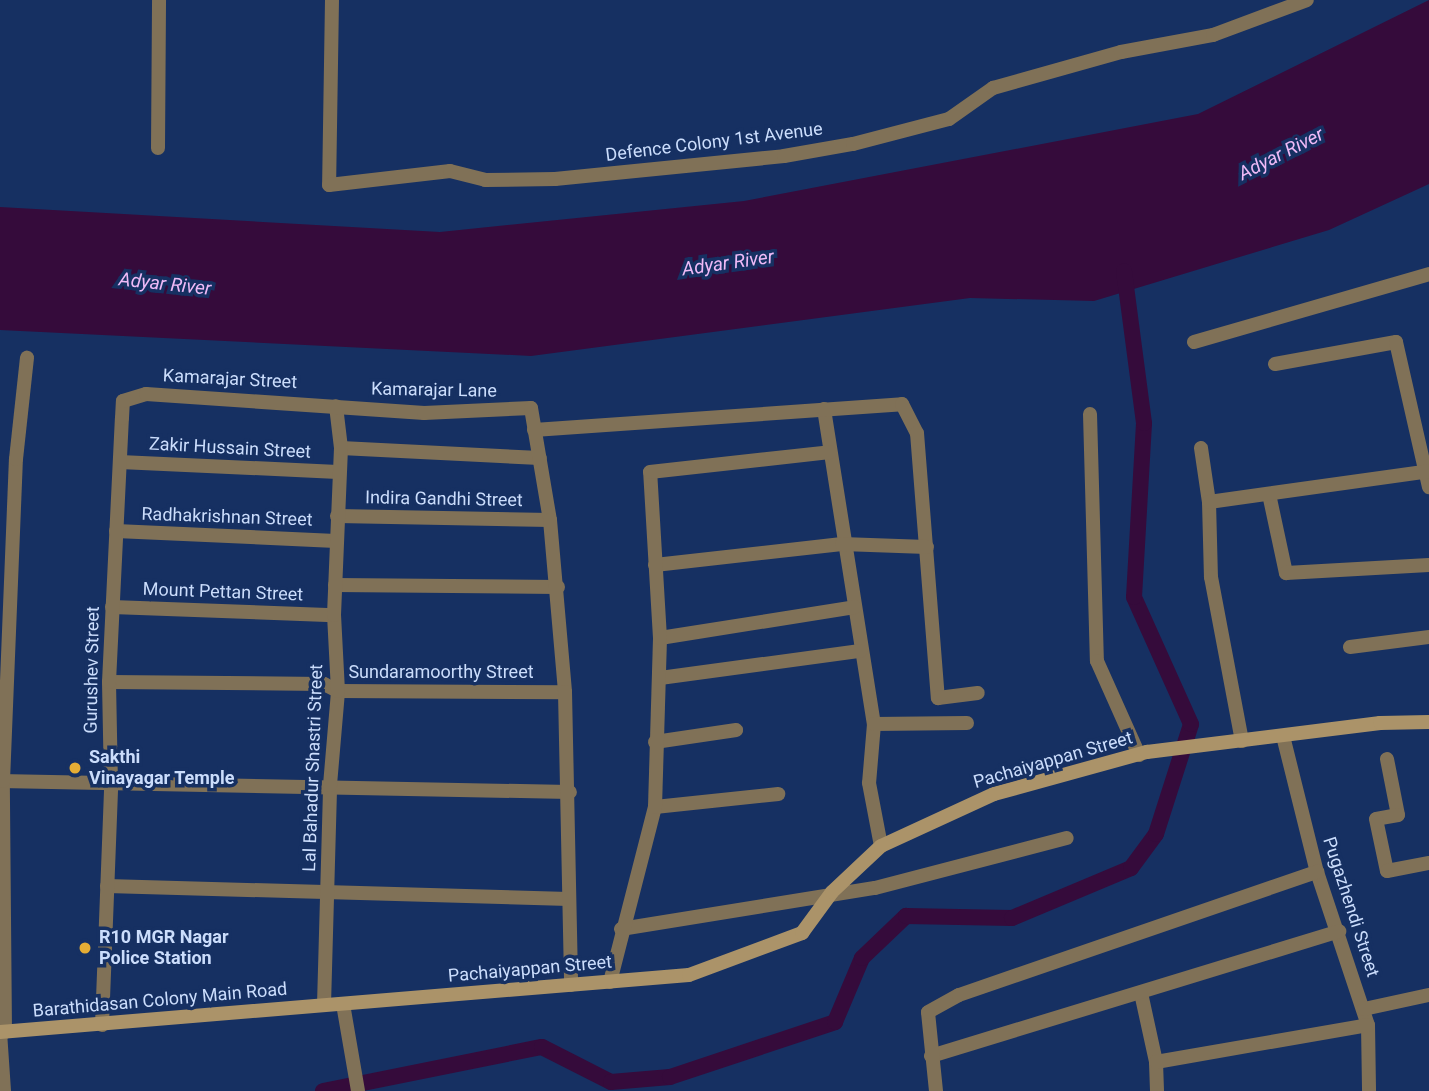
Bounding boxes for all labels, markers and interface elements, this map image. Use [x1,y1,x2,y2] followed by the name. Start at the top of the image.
[604,118,824,166] street label: Defence Colony 1st Avenue
[1235,123,1327,185] water label: Adyar River
[681,245,775,281] water label: Adyar River
[118,268,212,300] water label: Adyar River
[162,365,298,393] street label: Kamarajar Street
[371,378,497,402] street label: Kamarajar Lane
[149,433,311,463] street label: Zakir Hussain Street
[365,487,523,511] street label: Indira Gandhi Street
[141,503,313,531] street label: Radhakrishnan Street
[142,578,304,606] street label: Mount Pettan Street
[80,606,104,734] street label: Gurushev Street
[348,661,534,683] street label: Sundaramoorthy Street
[299,664,327,872] street label: Lal Bahadur Shastri Street
[971,727,1135,793] street label: Pachaiyappan Street
[89,747,235,790] place label: Sakthi Vinayagar Temple
[67,760,83,776] marker: Sakthi Vinayagar Temple
[1318,834,1384,980] street label: Pugazhendi Street
[99,927,229,970] place label: R10 MGR Nagar Police Station
[77,940,93,956] marker: R10 MGR Nagar Police Station
[447,951,613,987] street label: Pachaiyappan Street
[32,978,288,1022] street label: Barathidasan Colony Main Road

